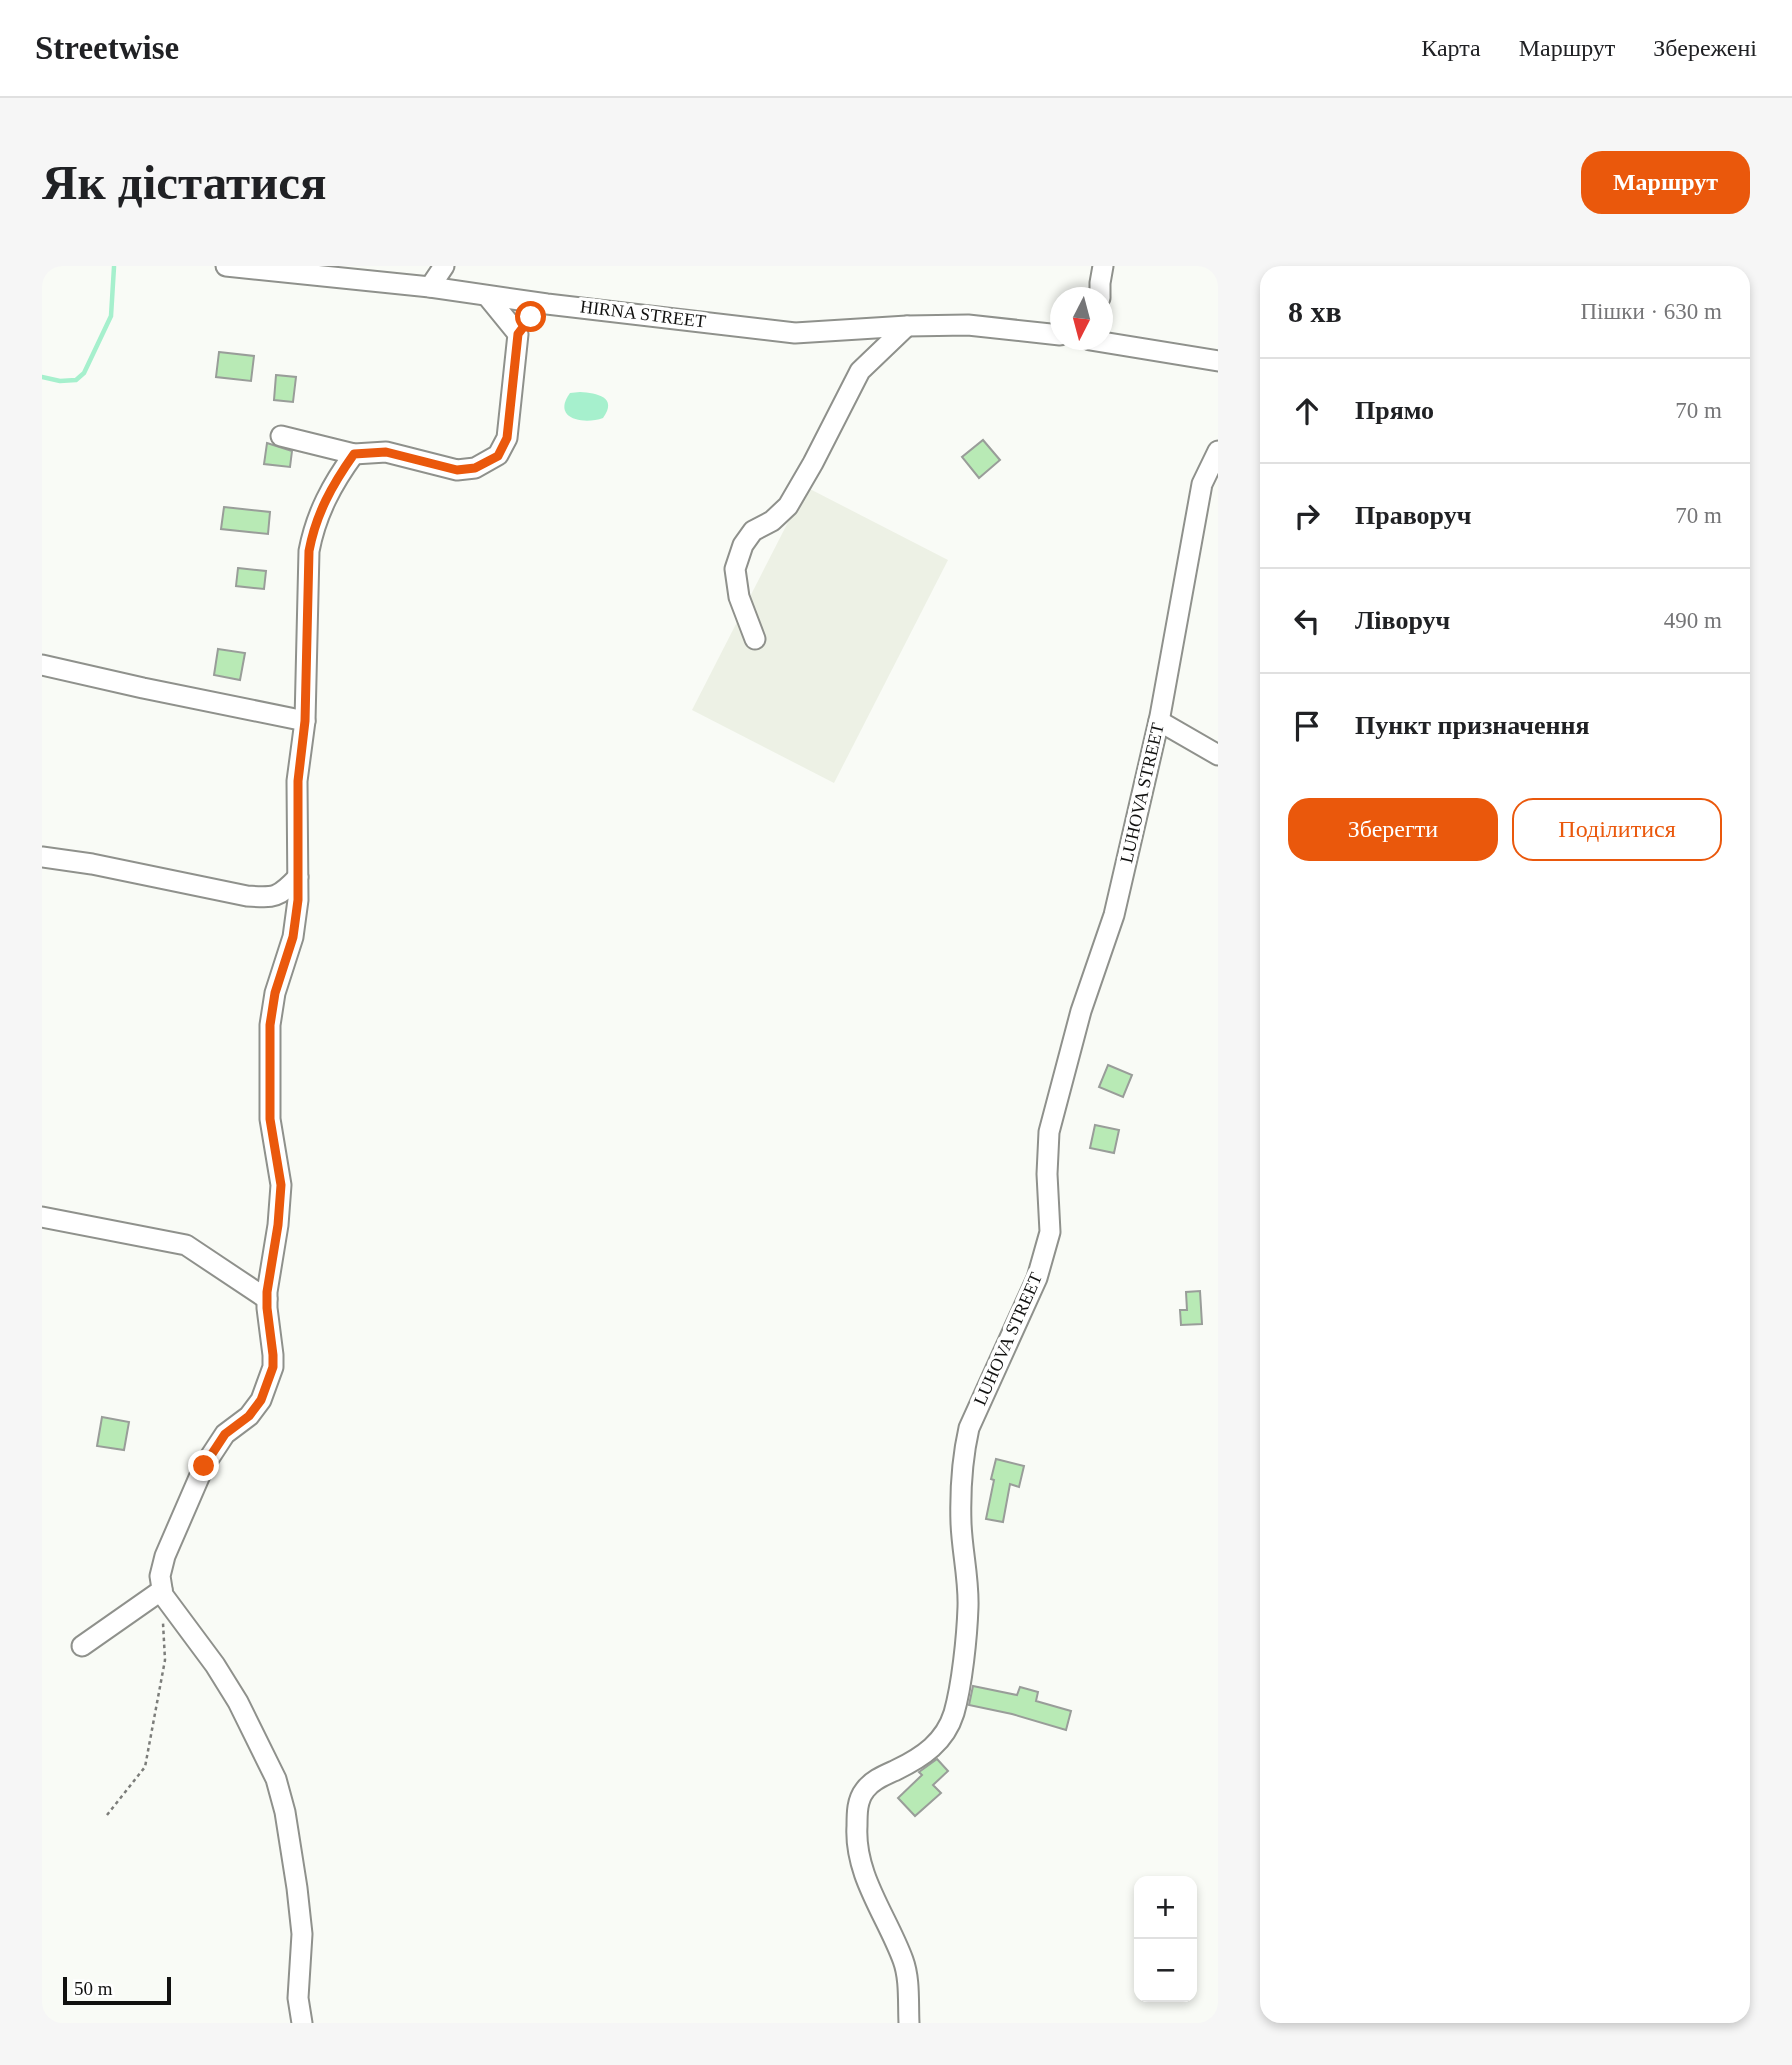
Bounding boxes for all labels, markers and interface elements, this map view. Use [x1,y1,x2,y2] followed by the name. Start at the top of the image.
[35,30,179,66] text: Streetwise
[1421,35,1481,61] text: Карта
[1519,35,1615,61] text: Маршрут
[1653,35,1757,61] text: Збережені
[1581,151,1750,214] button: Маршрут
[42,155,326,210] text: Як дістатися
[1050,287,1113,350] north arrow
[1288,295,1342,328] text: 8 хв
[579,296,707,332] street label: HIRNA STREET
[1581,299,1722,324] text: Пішки · 630 m
[515,301,546,332] route start
[1288,392,1326,430] icon: ahead
[1355,396,1434,425] text: Прямо
[1675,398,1722,423] text: 70 m
[1288,497,1326,535] icon: right
[1355,501,1471,530] text: Праворуч
[1675,503,1722,528] text: 70 m
[1288,602,1326,640] icon: left
[1355,606,1450,635] text: Ліворуч
[1664,608,1722,633] text: 490 m
[1288,707,1326,745] icon: arrive
[1355,711,1590,740] text: Пункт призначення
[1116,721,1168,865] street label: LUHOVA STREET
[1288,798,1498,861] button: Зберегти
[1512,798,1722,861] button: Поділитися
[970,1270,1046,1408] street label: LUHOVA STREET
[188,1450,219,1481] route end
[1134,1876,1197,2002] map controls
[1134,1876,1197,1939] button: +
[1134,1939,1197,2002] button: −
[63,1974,172,2006] scale bar
[74,1978,113,1999] text: 50 m

